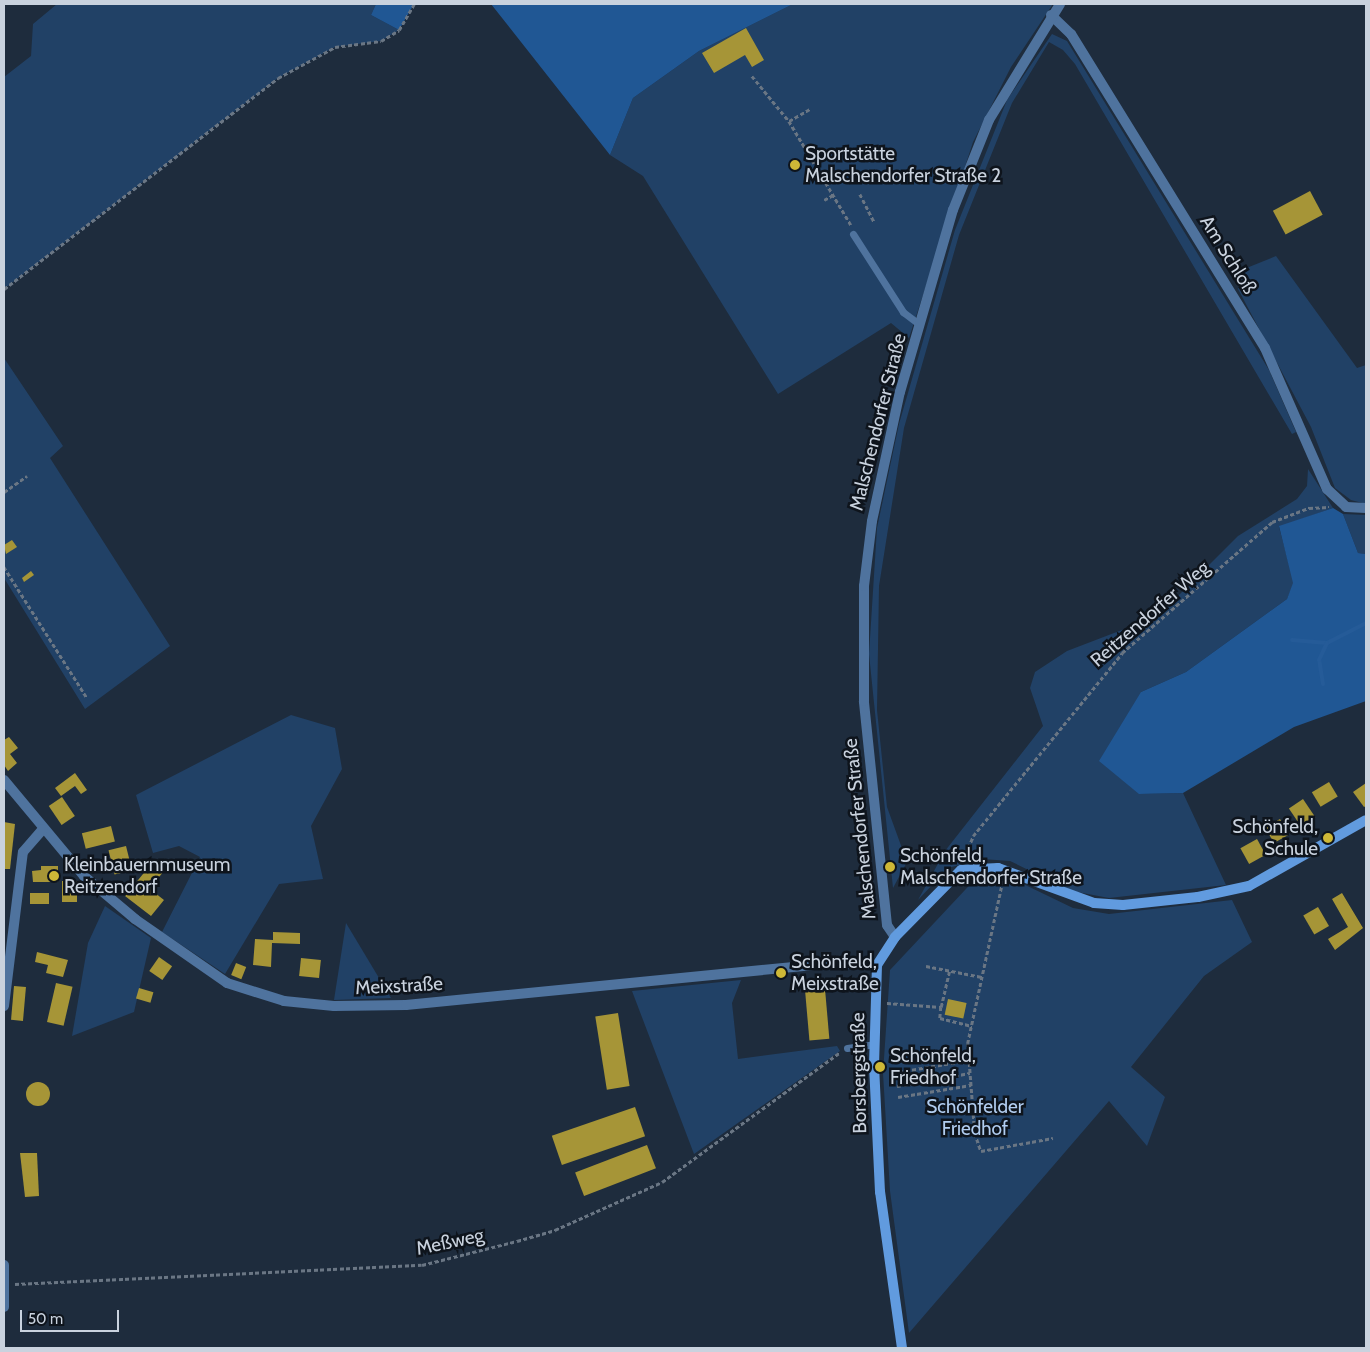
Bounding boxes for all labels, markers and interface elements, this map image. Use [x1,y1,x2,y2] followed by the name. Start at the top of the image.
[805,143,1001,187] place label: Sportstätte Malschendorfer Straße 2
[789,159,801,171] marker: Sportstätte Malschendorfer Straße 2
[1195,212,1261,298] street label: Am Schloß
[845,331,911,513] street label: Malschendorfer Straße
[1086,556,1214,672] street label: Reitzendorfer Weg
[839,737,881,921] street label: Malschendorfer Straße
[1232,816,1318,860] place label: Schönfeld, Schule
[1322,832,1334,844] marker: Schönfeld, Schule
[900,845,1082,889] place label: Schönfeld, Malschendorfer Straße
[64,854,230,898] place label: Kleinbauernmuseum Reitzendorf
[884,861,896,873] marker: Schönfeld, Malschendorfer Straße
[48,870,60,882] marker: Kleinbauernmuseum Reitzendorf
[791,951,879,995] place label: Schönfeld, Meixstraße
[775,967,787,979] marker: Schönfeld, Meixstraße
[355,972,443,1000] street label: Meixstraße
[847,1012,871,1134] street label: Borsbergstraße
[890,1045,976,1089] place label: Schönfeld, Friedhof
[874,1061,886,1073] marker: Schönfeld, Friedhof
[926,1096,1024,1140] park label: Schönfelder Friedhof
[414,1224,486,1260] street label: Meßweg
[22,1300,121,1332] scale bar
[28,1310,63,1328] text: 50 m

